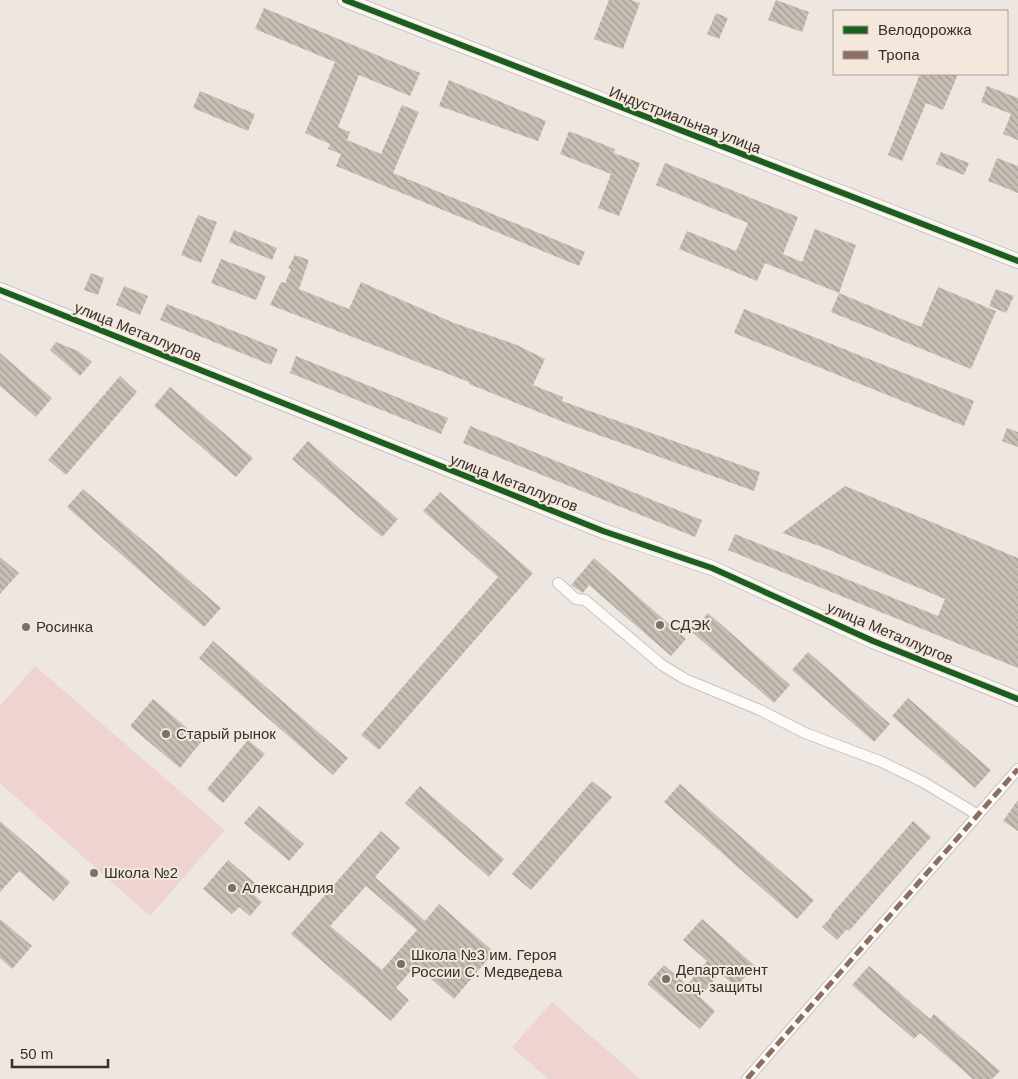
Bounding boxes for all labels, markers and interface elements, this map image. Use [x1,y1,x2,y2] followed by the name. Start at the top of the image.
[833,10,1008,75] legend
[878,21,972,38] text: Велодорожка
[878,46,920,63] text: Тропа
[607,83,764,157] street label: Индустриальная улица
[72,298,204,365] street label: улица Металлургов
[448,450,581,515] street label: улица Металлургов
[824,598,956,667] street label: улица Металлургов
[670,616,710,633] place label: СДЭК
[36,618,94,635] place label: Росинка
[654,619,666,631] marker: СДЭК
[20,621,32,633] marker: Росинка
[176,725,276,742] place label: Старый рынок
[160,728,172,740] marker: Старый рынок
[104,864,178,881] place label: Школа №2
[88,867,100,879] marker: Школа №2
[242,879,334,896] place label: Александрия
[226,882,238,894] marker: Александрия
[411,946,563,980] place label: Школа №3 им. Героя России С. Медведева
[395,958,407,970] marker: Школа №3 им. Героя России С. Медведева
[676,961,768,995] place label: Департамент соц. защиты
[660,973,672,985] marker: Департамент соц. защиты
[12,1036,109,1068] scale bar
[20,1045,53,1062] text: 50 m

